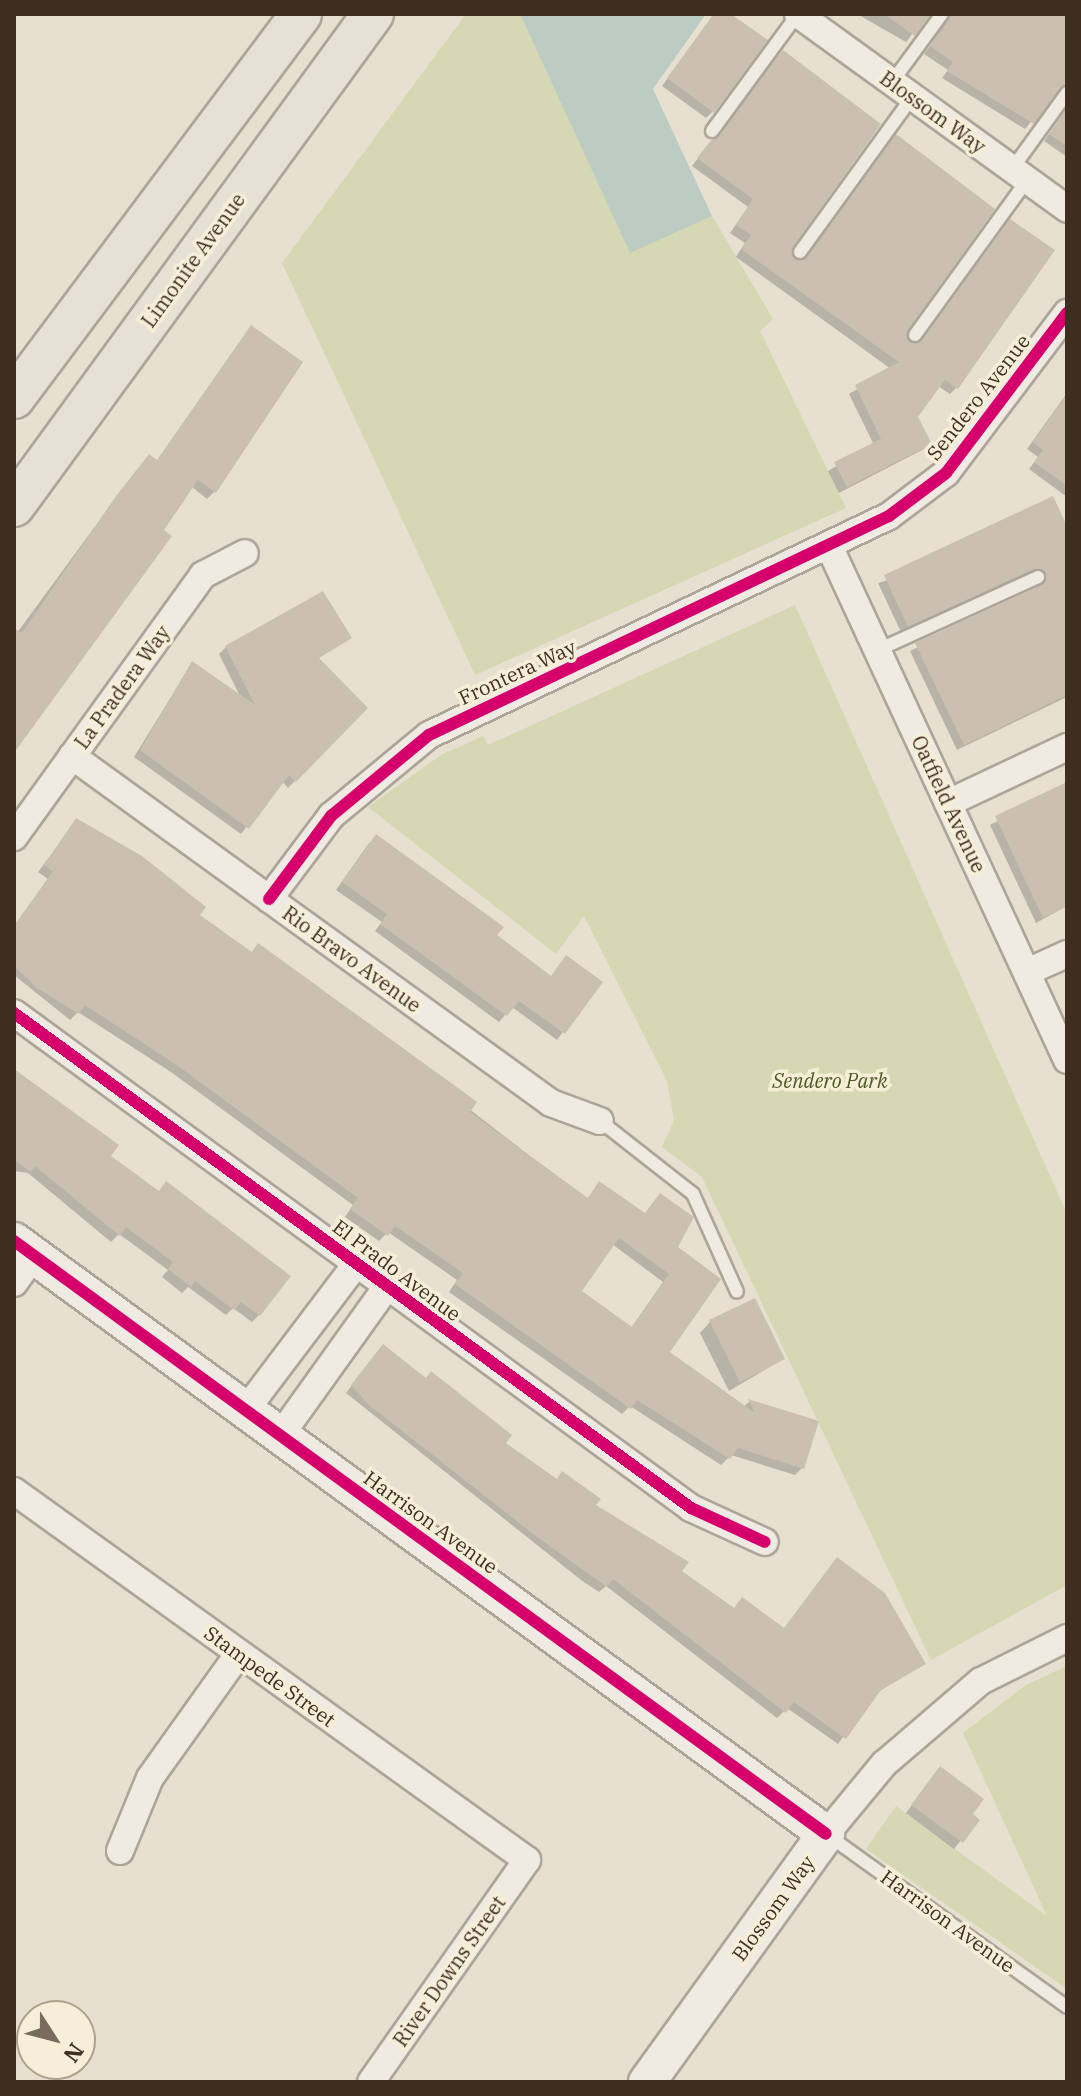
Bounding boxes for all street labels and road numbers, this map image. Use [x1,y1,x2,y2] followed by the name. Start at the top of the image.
[876,66,990,158] street label: Blossom Way
[136,188,250,332] street label: Limonite Avenue
[921,329,1035,465] street label: Sendero Avenue
[69,621,175,753] street label: La Pradera Way
[455,634,579,710] street label: Frontera Way
[907,732,991,876] street label: Oatfield Avenue
[278,901,426,1017] street label: Rio Bravo Avenue
[328,1214,466,1326] street label: El Prado Avenue
[359,1465,503,1579] street label: Harrison Avenue
[200,1620,340,1732] street label: Stampede Street
[727,1851,819,1965] street label: Blossom Way
[876,1864,1020,1978] street label: Harrison Avenue
[388,1891,510,2051] street label: River Downs Street

